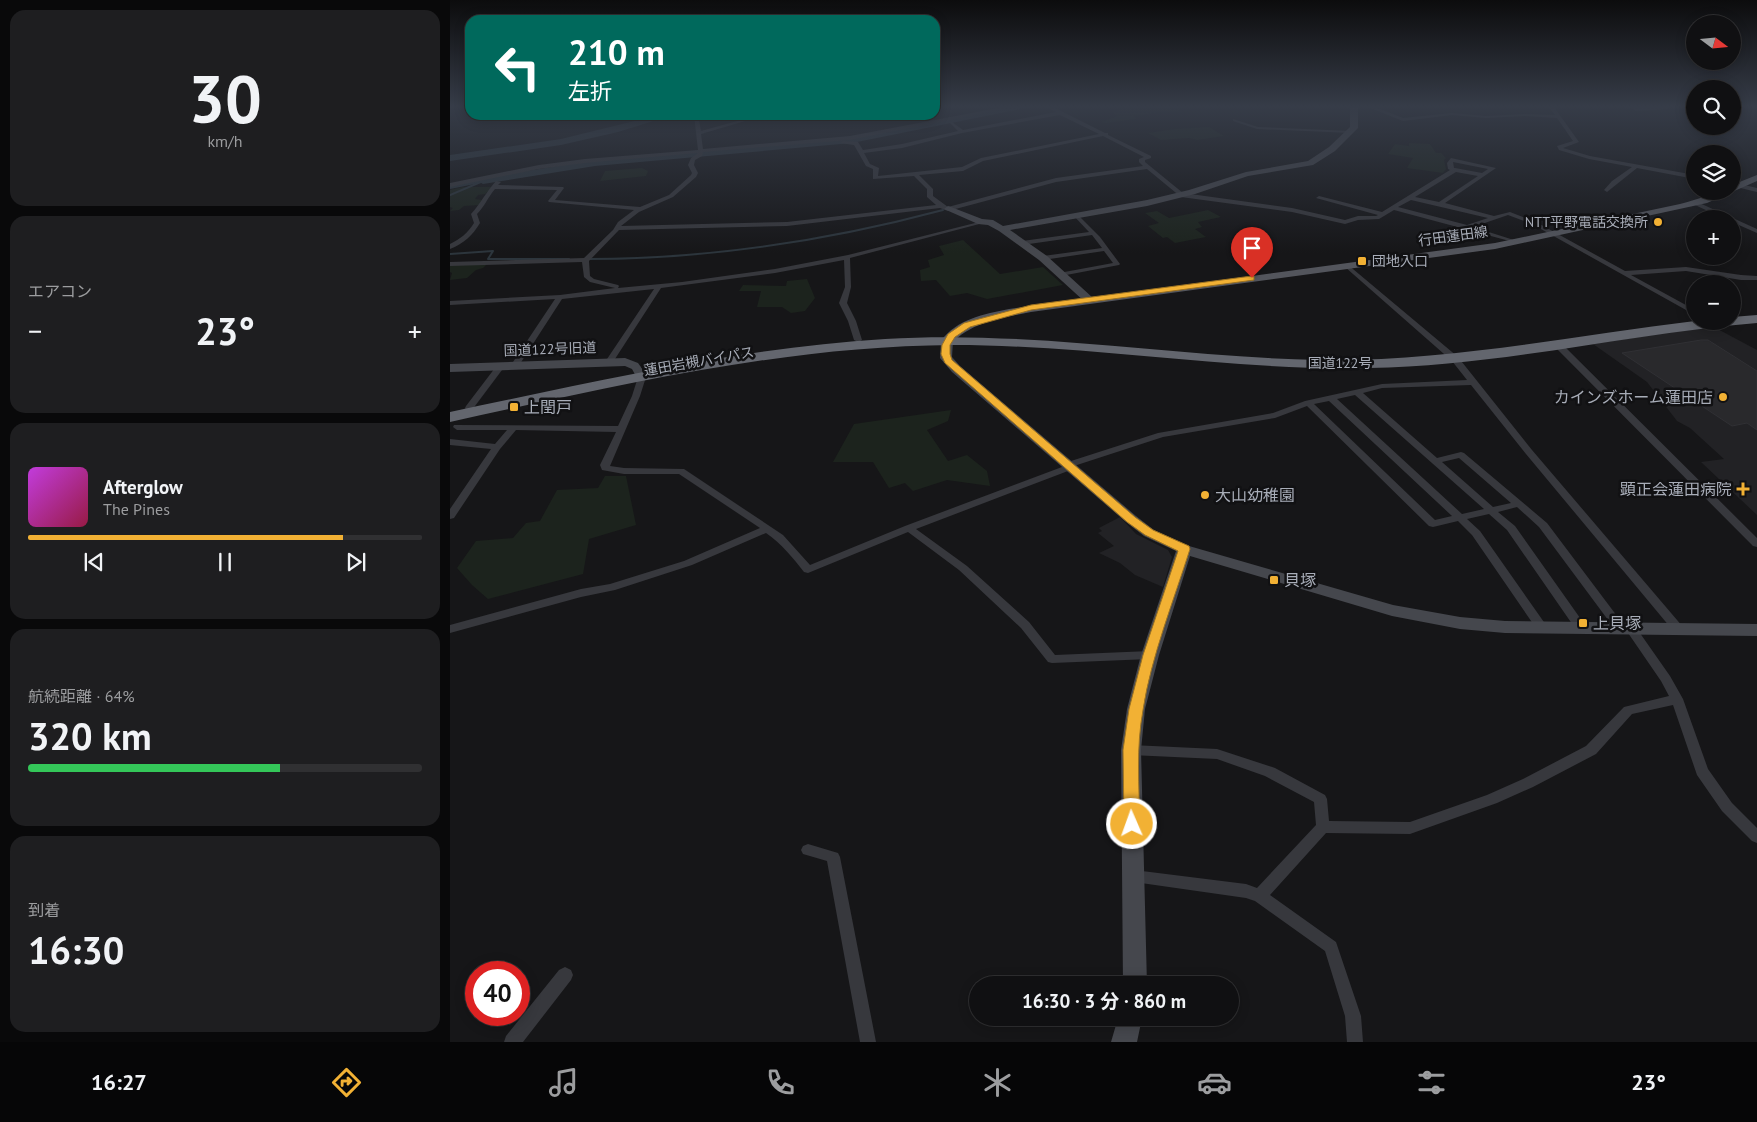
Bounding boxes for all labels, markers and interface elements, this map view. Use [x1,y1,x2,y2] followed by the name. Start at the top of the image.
[1686,15,1741,70] north arrow
[1686,15,1741,330] map controls
[568,29,665,75] text: 210 m
[485,35,550,100] icon: left
[188,56,262,140] text: 30
[568,77,612,105] text: 左折
[1686,80,1741,135] button: search
[207,131,243,151] text: km/h
[1686,145,1741,200] button: layers
[1686,210,1741,265] button: +
[1525,213,1648,231] place label: NTT平野電話交換所
[1652,216,1664,228] marker: NTT平野電話交換所
[1417,222,1489,250] street label: 行田蓮田線
[1231,227,1273,278] pin
[1238,234,1266,262] icon: arrive
[1372,252,1428,270] place label: 団地入口
[1356,255,1368,267] marker: 団地入口
[1686,275,1741,330] button: −
[28,281,92,301] text: エアコン
[195,306,255,355] text: 23°
[28,312,42,349] text: −
[408,312,422,349] text: +
[503,338,597,360] street label: 国道122号旧道
[642,342,756,380] street label: 蓮田岩槻バイパス
[1308,354,1372,372] street label: 国道122号
[1554,387,1713,407] place label: カインズホーム蓮田店
[1717,391,1729,403] marker: カインズホーム蓮田店
[524,397,572,417] place label: 上閏戸
[508,401,520,413] marker: 上閏戸
[103,475,183,499] text: Afterglow
[1620,479,1732,499] place label: 顕正会蓮田病院
[1736,482,1750,496] marker: 顕正会蓮田病院
[1215,485,1295,505] place label: 大山幼稚園
[1199,489,1211,501] marker: 大山幼稚園
[103,499,170,519] text: The Pines
[80,548,108,576] icon: previous
[211,548,239,576] icon: pause
[342,548,370,576] icon: next
[1284,570,1316,590] place label: 貝塚
[1268,574,1280,586] marker: 貝塚
[1593,613,1641,633] place label: 上貝塚
[1577,617,1589,629] marker: 上貝塚
[28,686,135,706] text: 航続距離 · 64%
[28,711,152,760] text: 320 km
[1105,797,1157,849] position arrow
[28,900,60,920] text: 到着
[28,925,124,974] text: 16:30
[465,961,530,1026] speed limit sign: 40
[1022,989,1186,1013] text: 16:30 · 3 分 · 860 m
[329,1065,364,1100] icon: directions
[546,1065,581,1100] icon: music
[763,1065,798,1100] icon: phone
[980,1065,1015,1100] icon: climate
[1197,1065,1232,1100] icon: car
[1414,1065,1449,1100] icon: filters
[91,1068,147,1096] text: 16:27
[1631,1068,1666,1096] text: 23°

